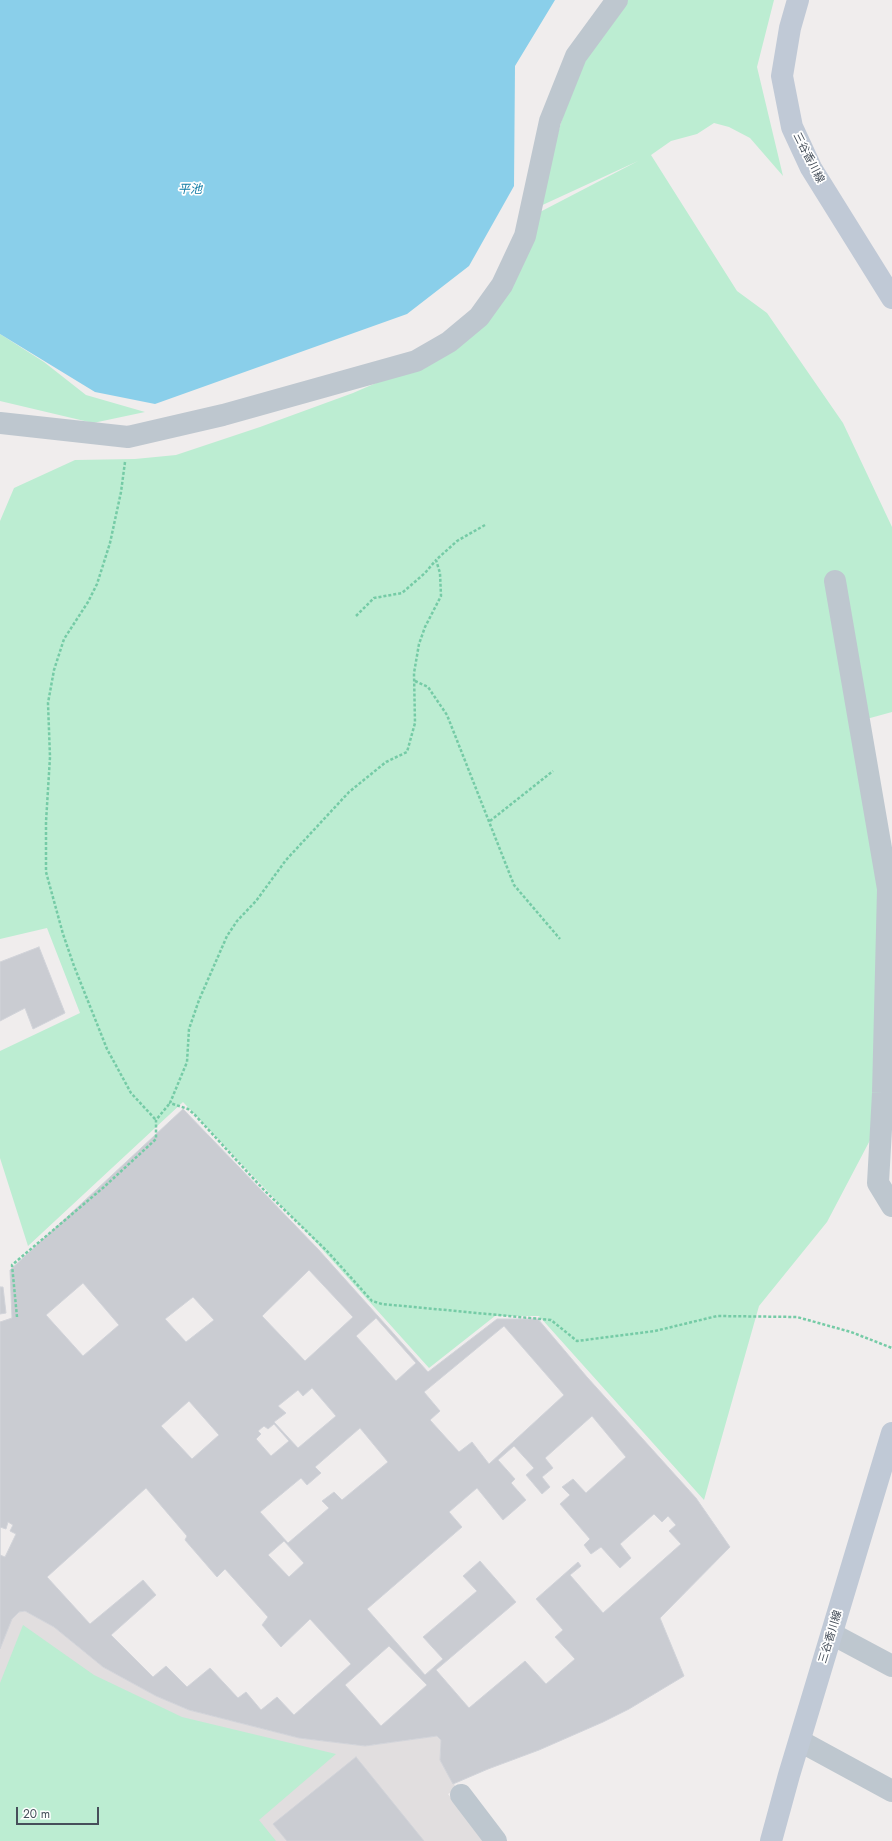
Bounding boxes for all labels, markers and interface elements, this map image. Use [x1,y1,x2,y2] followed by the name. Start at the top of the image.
[790,131,826,185] street label: 三谷香川線
[178,183,202,197] water label: 平池
[817,1609,845,1665] street label: 三谷香川線
[18,1799,101,1825] scale bar
[23,1805,50,1823] text: 20 m

